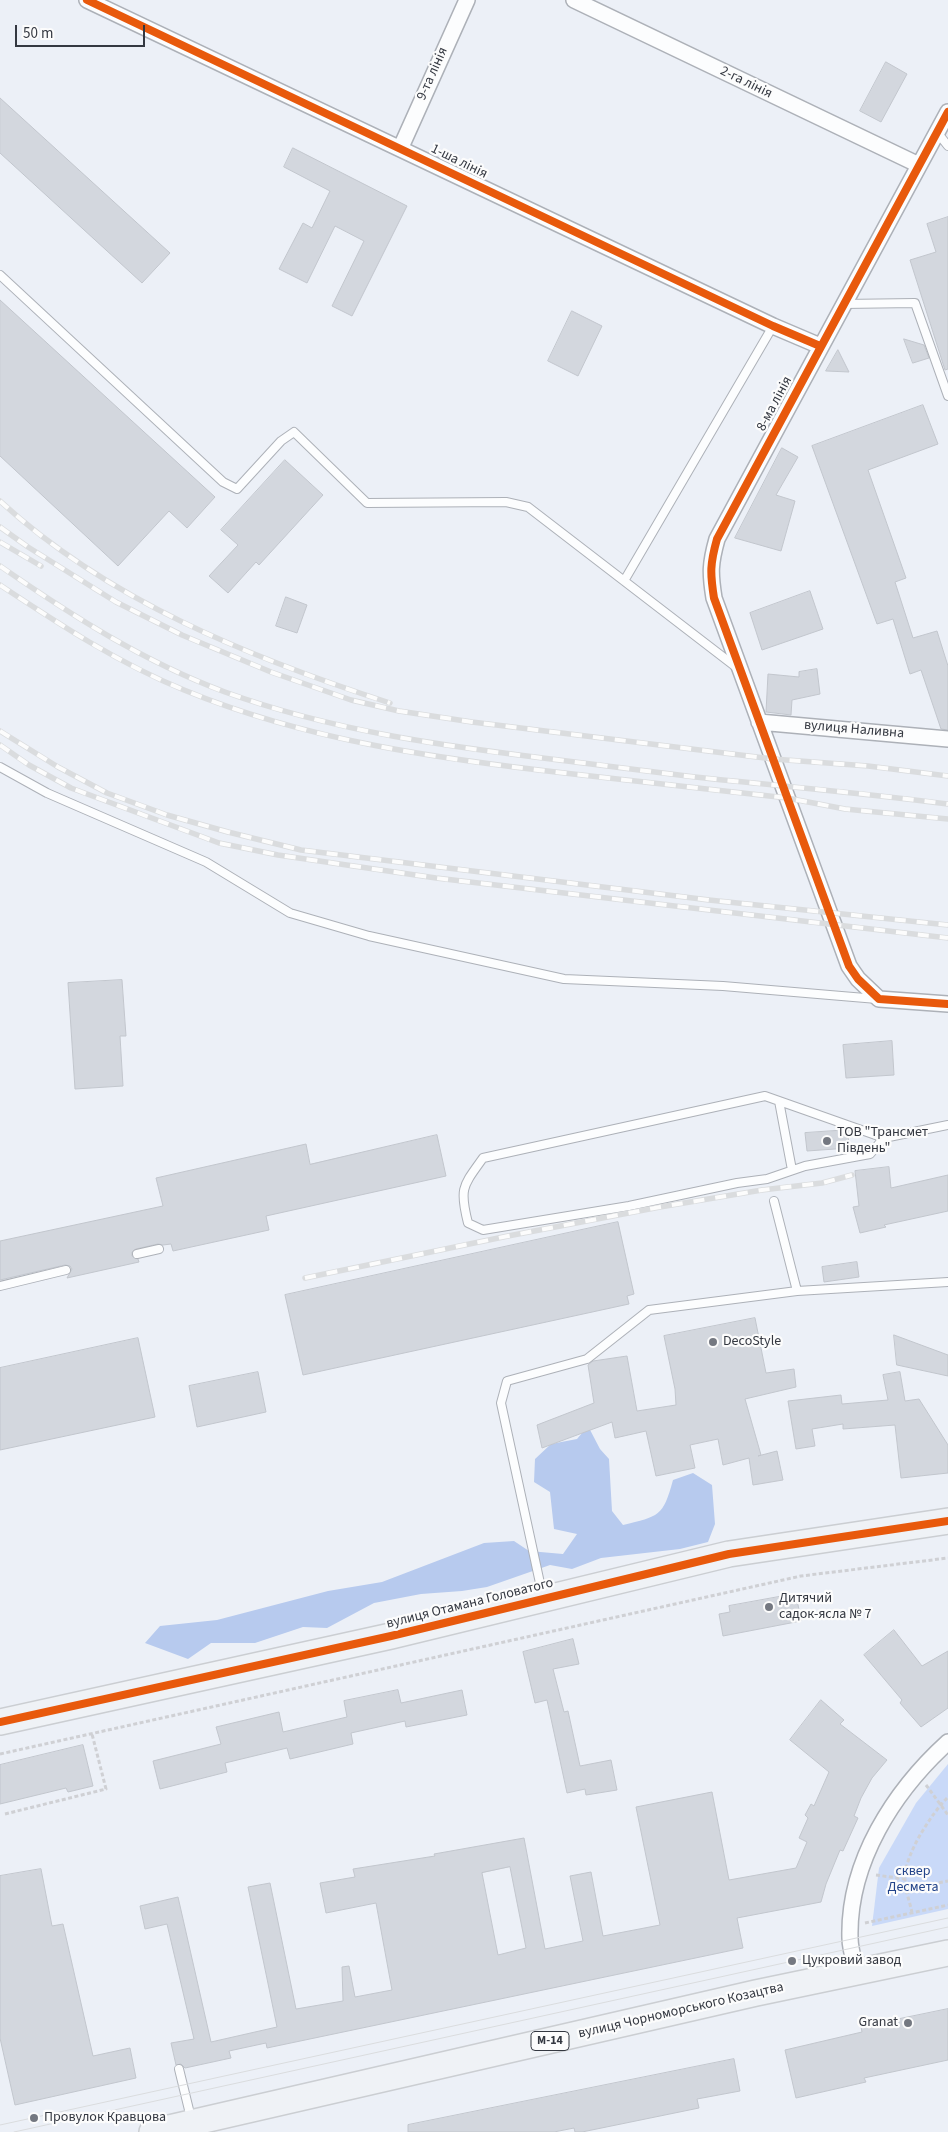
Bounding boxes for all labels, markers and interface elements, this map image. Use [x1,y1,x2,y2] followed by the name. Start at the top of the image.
[18,15,148,47] scale bar
[23,23,53,44] text: 50 m
[414,45,452,103] street label: 9-та лінія
[717,63,775,103] street label: 2-га лінія
[428,141,490,183] street label: 1-ша лінія
[754,374,796,434] street label: 8-ма лінія
[803,717,905,743] street label: вулиця Наливна
[837,1125,928,1158] place label: ТОВ "Трансмет Південь"
[821,1135,833,1147] marker: ТОВ "Трансмет Південь"
[723,1334,781,1350] place label: DecoStyle
[707,1336,719,1348] marker: DecoStyle
[385,1575,555,1633] street label: вулиця Отамана Головатого
[779,1591,871,1624] place label: Дитячий садок-ясла № 7
[763,1601,775,1613] marker: Дитячий садок-ясла № 7
[887,1864,939,1896] park label: сквер Десмета
[802,1953,901,1969] place label: Цукровий завод
[786,1955,798,1967] marker: Цукровий завод
[577,1979,785,2043] street label: вулиця Чорноморського Козацтва
[859,2015,898,2031] place label: Granat
[902,2017,914,2029] marker: Granat
[531,2032,569,2050] road number: М-14
[44,2110,166,2126] place label: Провулок Кравцова
[28,2112,40,2124] marker: Провулок Кравцова

